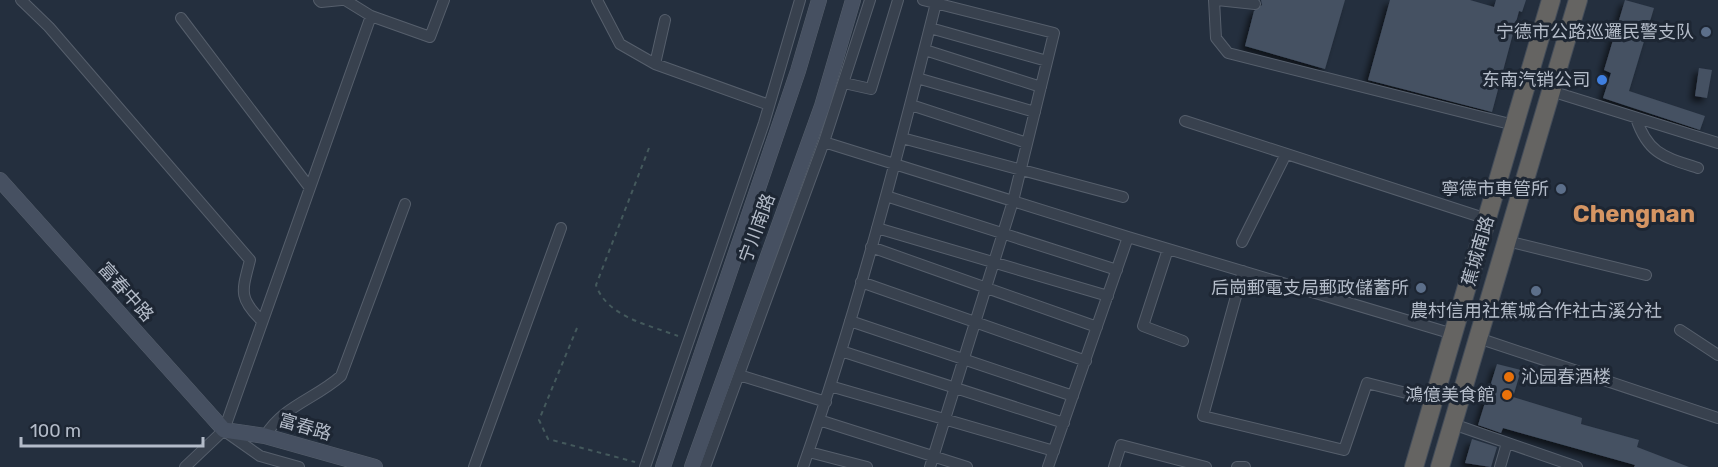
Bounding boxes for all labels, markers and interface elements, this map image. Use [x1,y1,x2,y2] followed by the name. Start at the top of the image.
[1496,21,1694,43] place label: 宁德市公路巡邏民警支队
[1699,25,1713,39] marker: 宁德市公路巡邏民警支队
[1482,69,1590,91] place label: 东南汽销公司
[1595,73,1609,87] marker: 东南汽销公司
[1441,178,1549,200] place label: 寧德市車管所
[1554,182,1568,196] marker: 寧德市車管所
[734,190,780,266] street label: 宁川南路
[1573,200,1695,228] district label: Chengnan
[1458,213,1498,289] street label: 蕉城南路
[94,258,158,326] street label: 富春中路
[1211,277,1409,299] place label: 后崗郵電支局郵政儲蓄所
[1414,281,1428,295] marker: 后崗郵電支局郵政儲蓄所
[1529,284,1543,298] marker: 農村信用社蕉城合作社古溪分社
[1410,300,1662,322] place label: 農村信用社蕉城合作社古溪分社
[1521,366,1611,388] place label: 沁园春酒楼
[1502,370,1516,384] marker: 沁园春酒楼
[1405,384,1495,406] place label: 鴻億美食館
[1500,388,1514,402] marker: 鴻億美食館
[276,409,334,445] street label: 富春路
[21,410,202,448] scale bar
[30,420,81,442] text: 100 m

